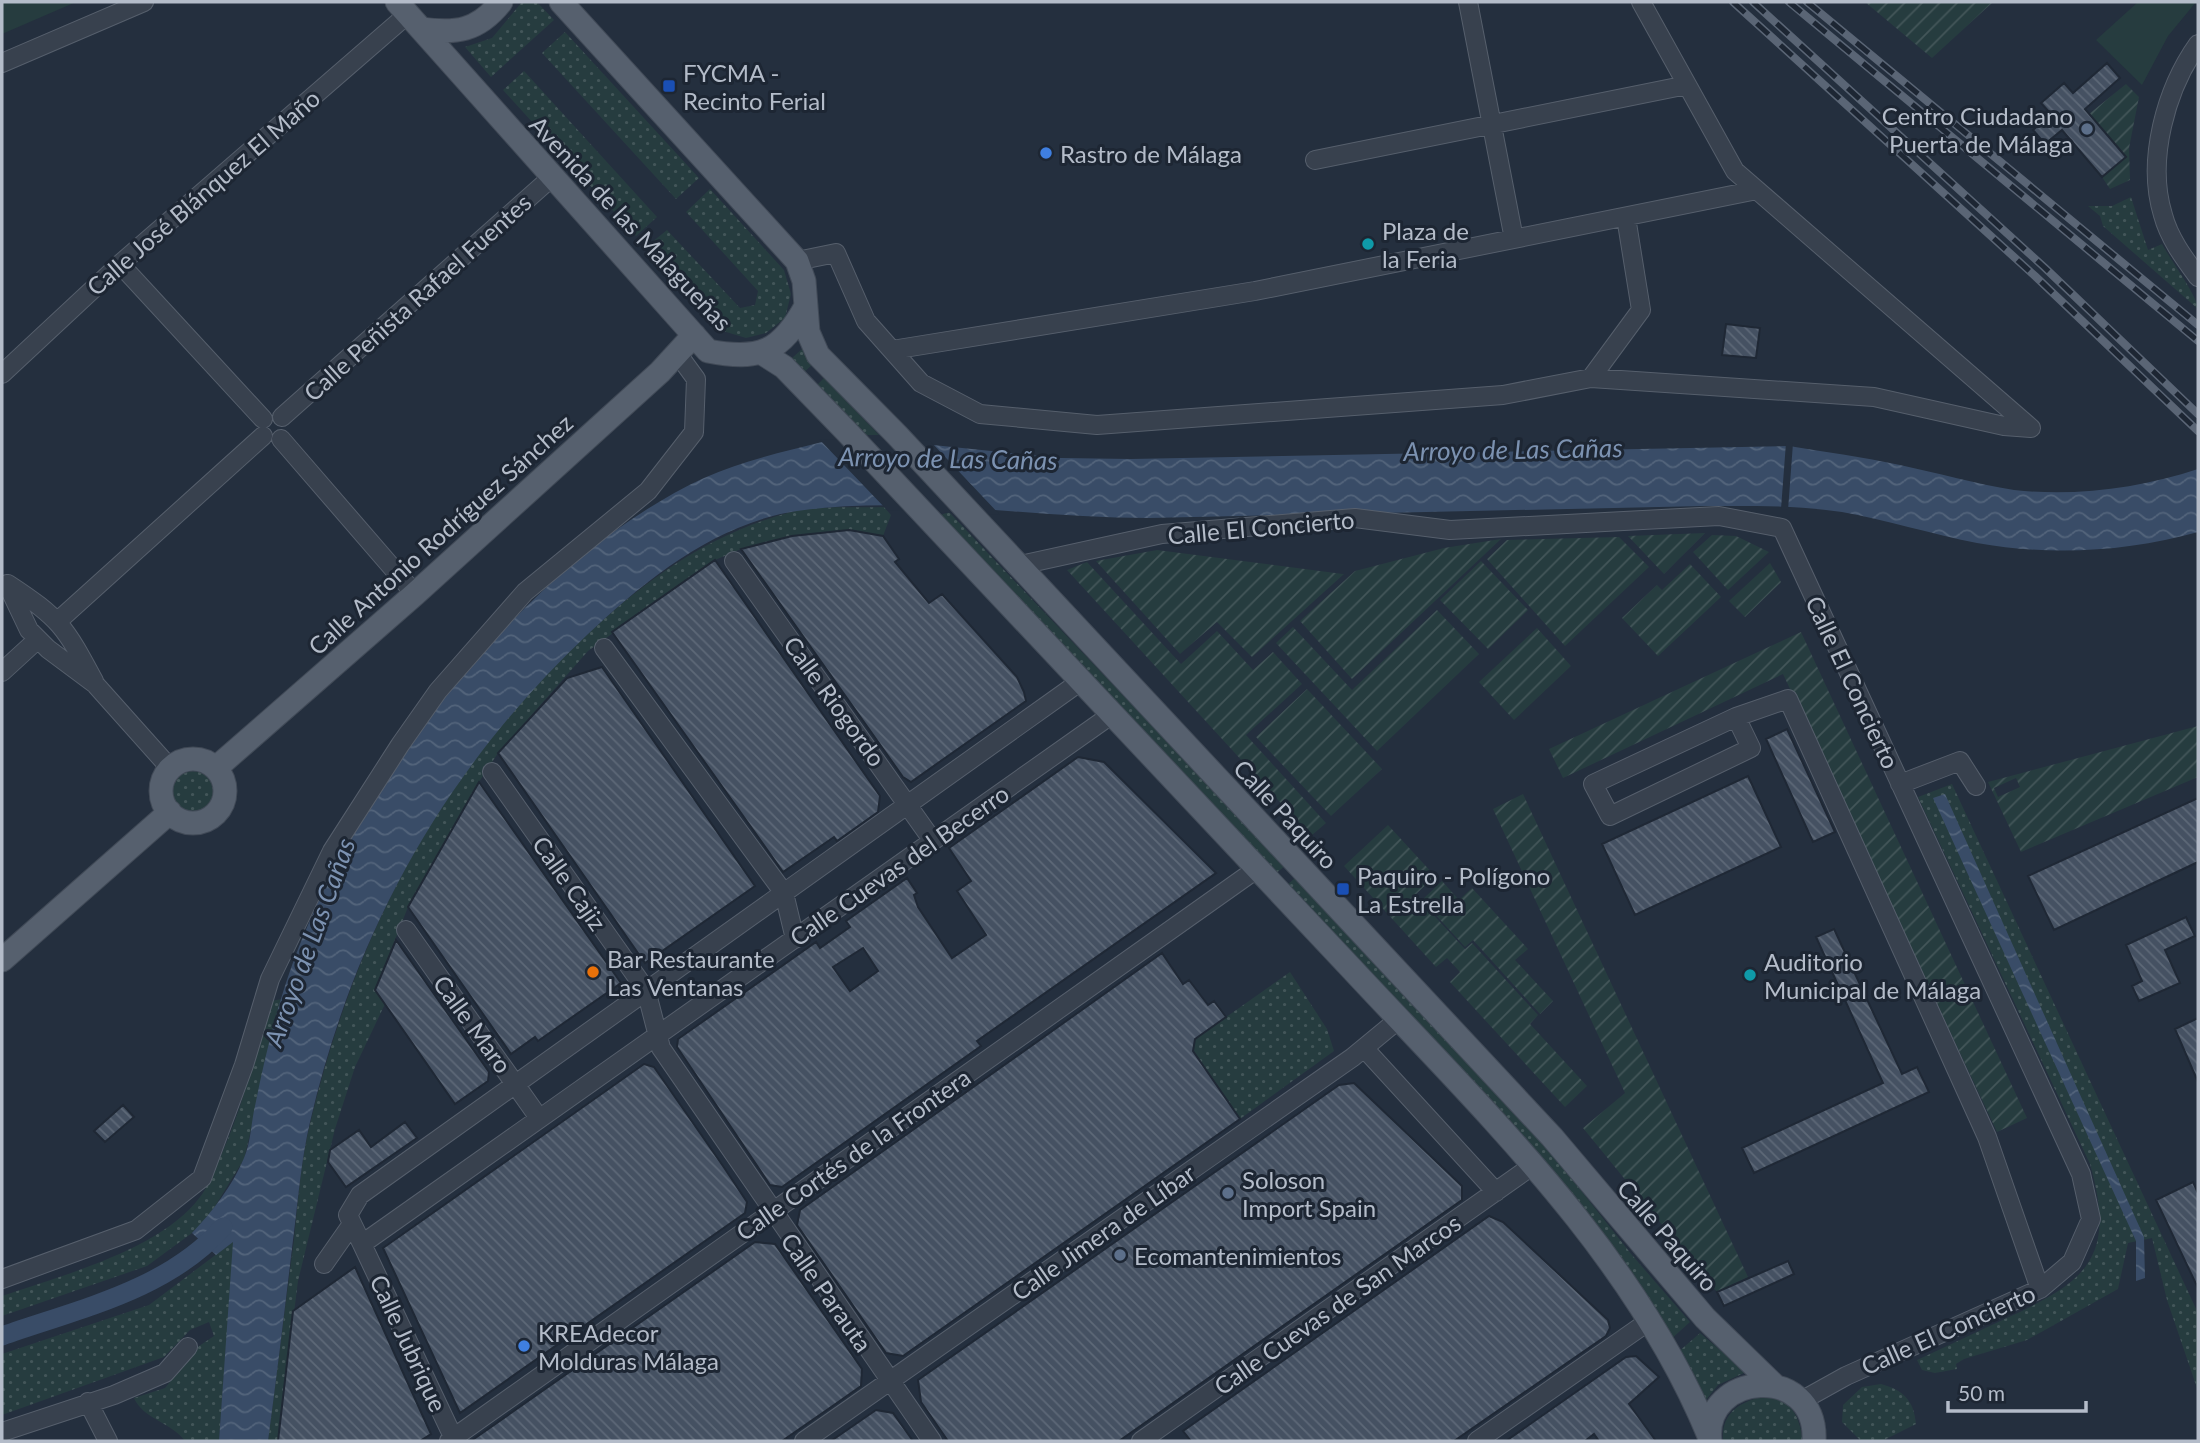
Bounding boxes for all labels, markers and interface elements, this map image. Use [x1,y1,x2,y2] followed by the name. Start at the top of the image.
[683,58,826,115] place label: FYCMA - Recinto Ferial
[661,78,677,94] marker: FYCMA - Recinto Ferial
[81,83,325,301] street label: Calle José Blánquez El Maño
[1882,101,2073,158] place label: Centro Ciudadano Puerta de Málaga
[524,110,738,336] street label: Avenida de las Malagueñas
[2079,121,2095,137] marker: Centro Ciudadano Puerta de Málaga
[1060,139,1242,168] place label: Rastro de Málaga
[1038,145,1054,161] marker: Rastro de Málaga
[297,187,537,407] street label: Calle Peñista Rafael Fuentes
[1382,216,1469,273] place label: Plaza de la Feria
[1360,236,1376,252] marker: Plaza de la Feria
[302,407,578,660] street label: Calle Antonio Rodríguez Sánchez
[1402,431,1623,467] water label: Arroyo de Las Cañas
[837,440,1058,476] water label: Arroyo de Las Cañas
[1166,504,1356,550] street label: Calle El Concierto
[1800,591,1906,773] street label: Calle El Concierto
[778,630,892,772] street label: Calle Riogordo
[1228,753,1344,875] street label: Calle Paquiro
[784,778,1014,952] street label: Calle Cuevas del Becerro
[527,830,613,936] street label: Calle Cajiz
[256,834,362,1051] water label: Arroyo de Las Cañas
[1357,861,1550,918] place label: Paquiro - Polígono La Estrella
[1335,881,1351,897] marker: Paquiro - Polígono La Estrella
[607,944,775,1001] place label: Bar Restaurante Las Ventanas
[1764,947,1981,1004] place label: Auditorio Municipal de Málaga
[585,964,601,980] marker: Bar Restaurante Las Ventanas
[1742,967,1758,983] marker: Auditorio Municipal de Málaga
[428,969,518,1079] street label: Calle Maro
[730,1062,976,1246] street label: Calle Cortés de la Frontera
[1006,1158,1200,1306] street label: Calle Jimera de Líbar
[1242,1165,1376,1222] place label: Soloson Import Spain
[1612,1173,1724,1297] street label: Calle Paquiro
[1220,1185,1236,1201] marker: Soloson Import Spain
[1208,1208,1466,1400] street label: Calle Cuevas de San Marcos
[775,1227,879,1357] street label: Calle Parauta
[1134,1241,1341,1270] place label: Ecomantenimientos
[1112,1247,1128,1263] marker: Ecomantenimientos
[365,1270,453,1416] street label: Calle Jubrique
[1857,1278,2039,1380] street label: Calle El Concierto
[538,1318,719,1375] place label: KREAdecor Molduras Málaga
[516,1338,532,1354] marker: KREAdecor Molduras Málaga
[1948,1370,2086,1414] scale bar
[1958,1380,2005,1405] text: 50 m

